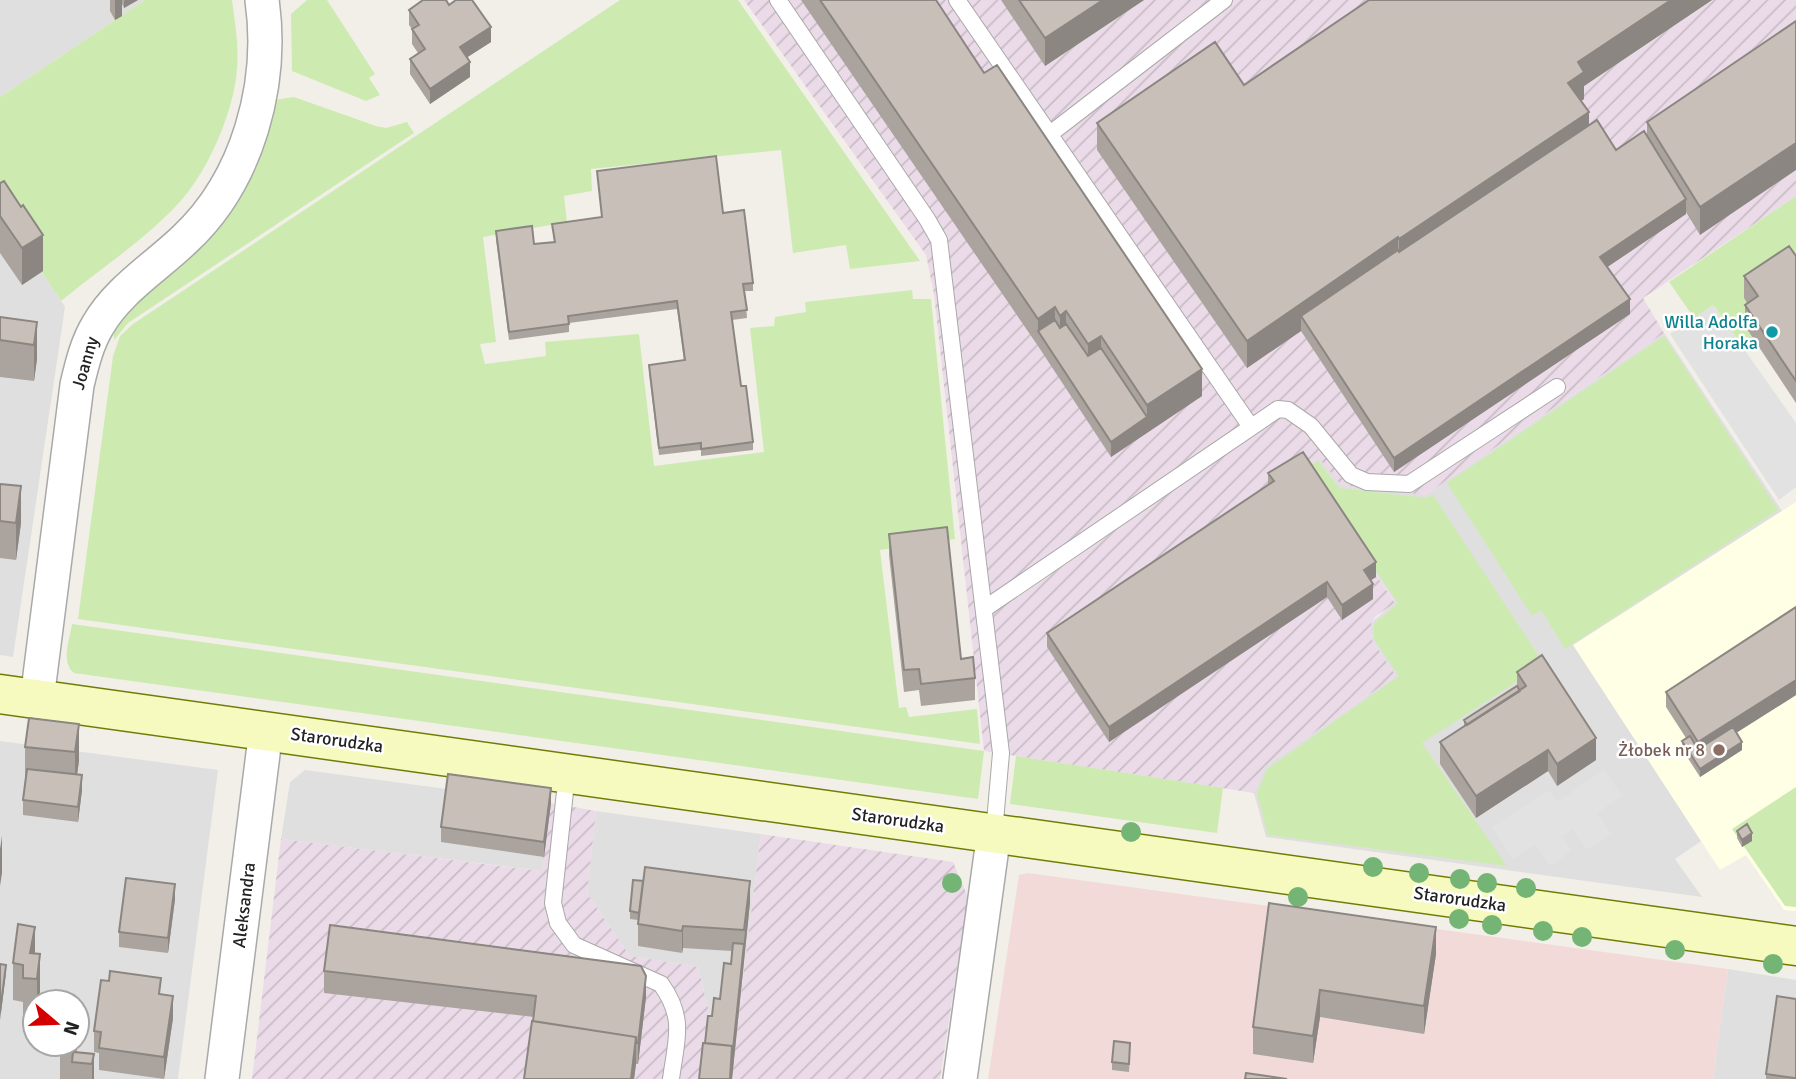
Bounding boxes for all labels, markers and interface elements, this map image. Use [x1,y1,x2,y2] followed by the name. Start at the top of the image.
[1664,311,1758,354] place label: Willa Adolfa Horaka
[1764,324,1780,340] marker: Willa Adolfa Horaka
[67,333,103,392] street label: Joanny
[289,723,385,757] street label: Starorudzka
[1618,739,1705,761] place label: Żłobek nr 8
[1711,742,1727,758] marker: Żłobek nr 8
[850,803,946,837] street label: Starorudzka
[228,861,260,949] street label: Aleksandra
[1412,882,1508,916] street label: Starorudzka
[21,988,91,1058] north arrow
[58,1018,85,1038] text: N

